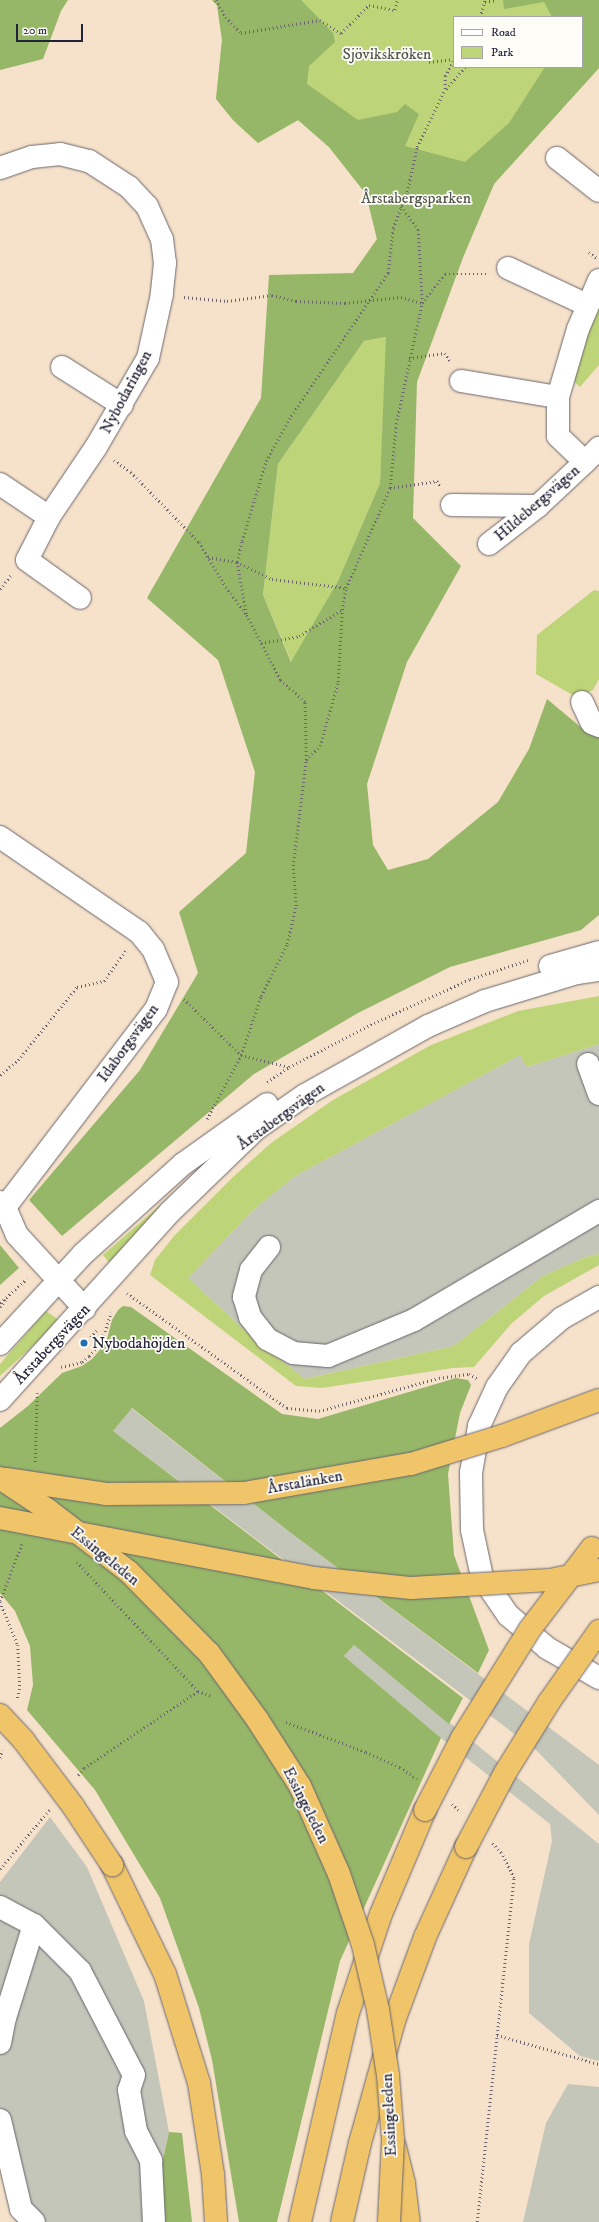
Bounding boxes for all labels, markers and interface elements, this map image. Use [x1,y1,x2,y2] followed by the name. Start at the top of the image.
[18,16,85,42] scale bar
[453,16,583,68] legend
[23,23,47,38] text: 20 m
[491,25,516,40] text: Road
[343,44,431,64] park label: Sjövikskröken
[491,45,513,60] text: Park
[361,188,471,208] park label: Årstabergsparken
[96,347,156,437] street label: Nybodaringen
[490,461,584,545] street label: Hildebergsvägen
[93,1000,163,1086] street label: Idaborgsvägen
[234,1078,328,1154] street label: Årstabergsvägen
[10,1300,94,1388] street label: Årstabergsvägen
[92,1333,185,1353] place label: Nybodahöjden
[79,1338,89,1348] marker: Nybodahöjden
[266,1466,344,1498] street label: Årstalänken
[67,1522,143,1590] street label: Essingeleden
[279,1764,333,1846] street label: Essingeleden
[377,2073,401,2157] street label: Essingeleden

